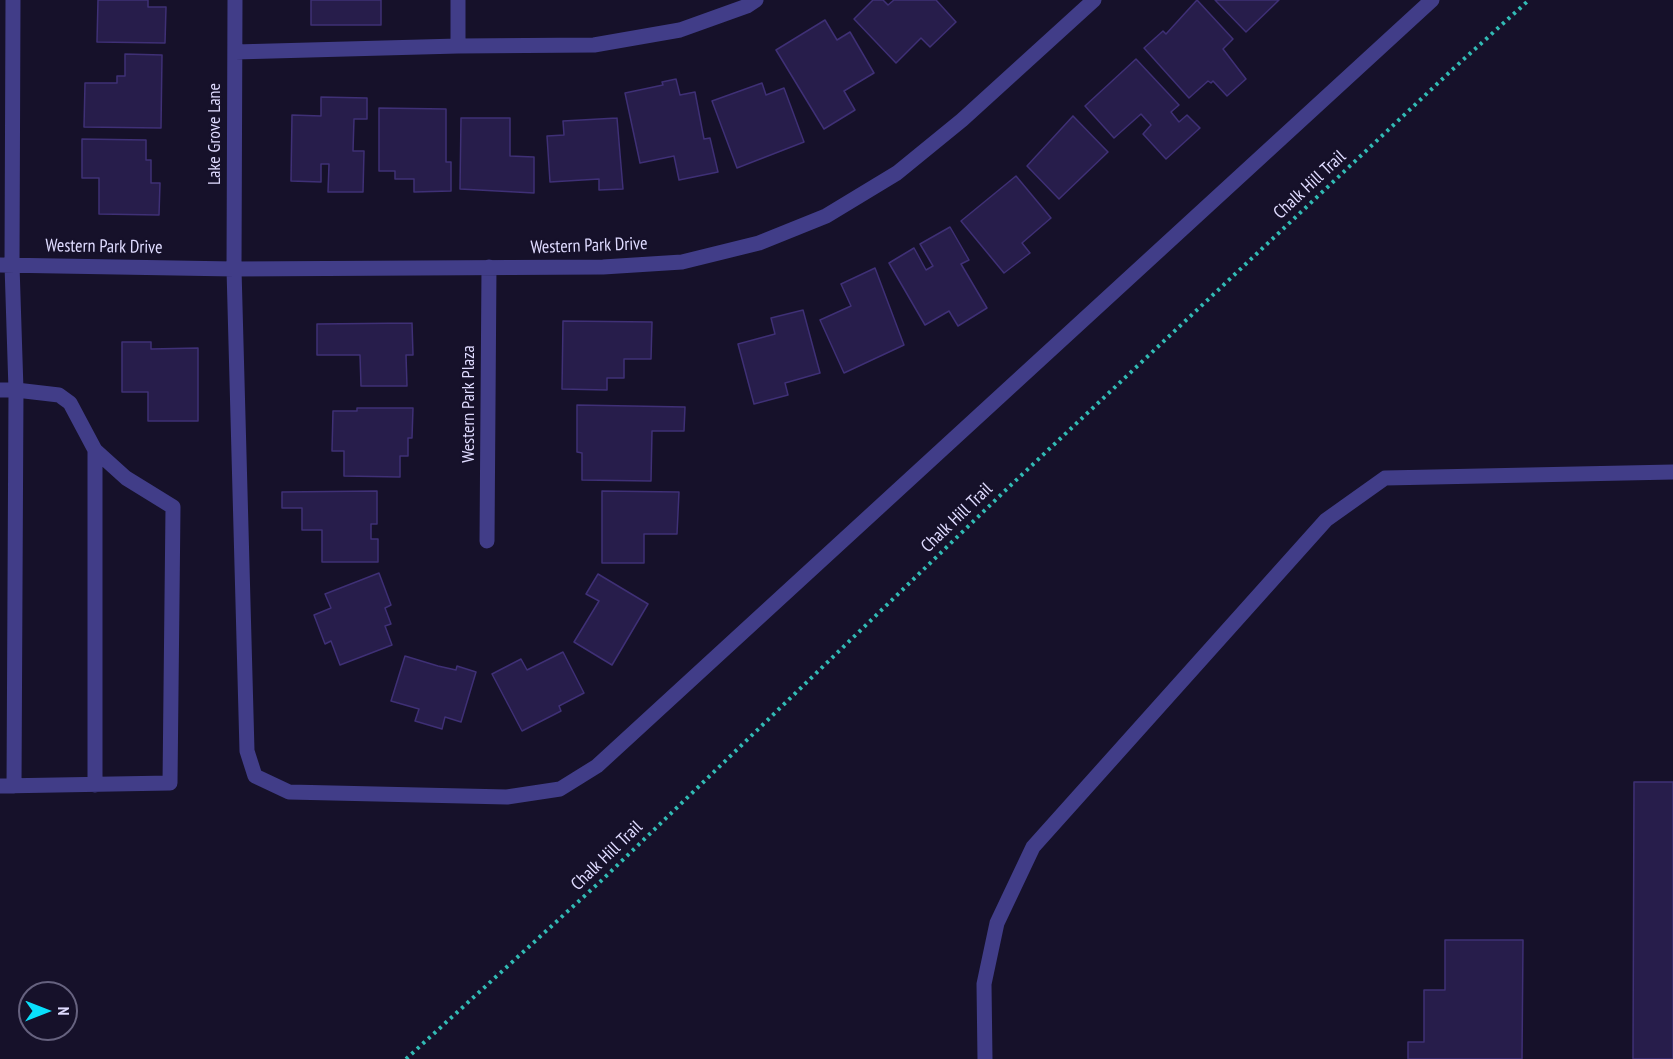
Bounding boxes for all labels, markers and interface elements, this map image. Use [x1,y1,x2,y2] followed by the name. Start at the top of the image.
[204,83,226,185] street label: Lake Grove Lane
[1269,146,1351,224] street label: Chalk Hill Trail
[530,233,648,259] street label: Western Park Drive
[45,235,163,259] street label: Western Park Drive
[458,345,480,463] street label: Western Park Plaza
[917,479,997,557] street label: Chalk Hill Trail
[567,817,647,895] street label: Chalk Hill Trail
[18,981,78,1041] north arrow
[54,1007,74,1015] text: N

